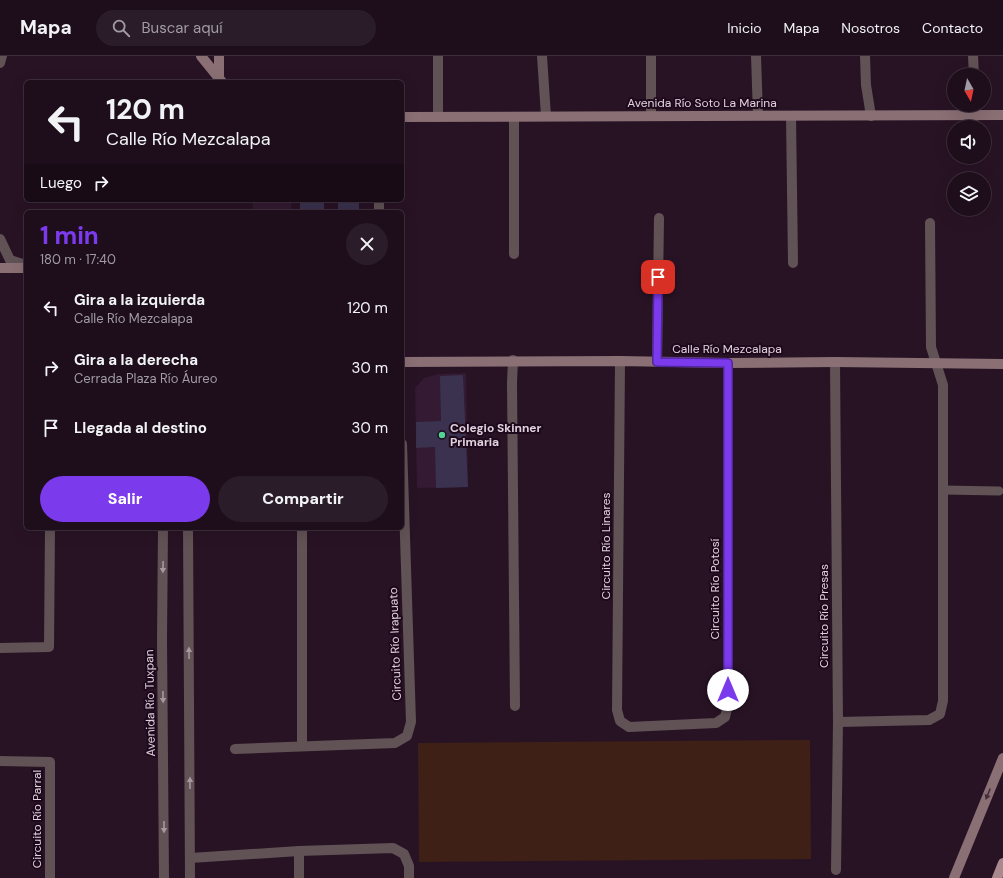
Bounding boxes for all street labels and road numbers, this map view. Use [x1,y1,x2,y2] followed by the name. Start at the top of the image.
[627,95,777,111] street label: Avenida Río Soto La Marina
[672,341,782,357] street label: Calle Río Mezcalapa
[598,493,614,599] street label: Circuito Río Linares
[707,538,723,640] street label: Circuito Río Potosí
[816,564,832,668] street label: Circuito Río Presas
[385,587,405,701] street label: Circuito Río Irapuato
[141,649,159,757] street label: Avenida Río Tuxpan
[29,770,45,868] street label: Circuito Río Parral

